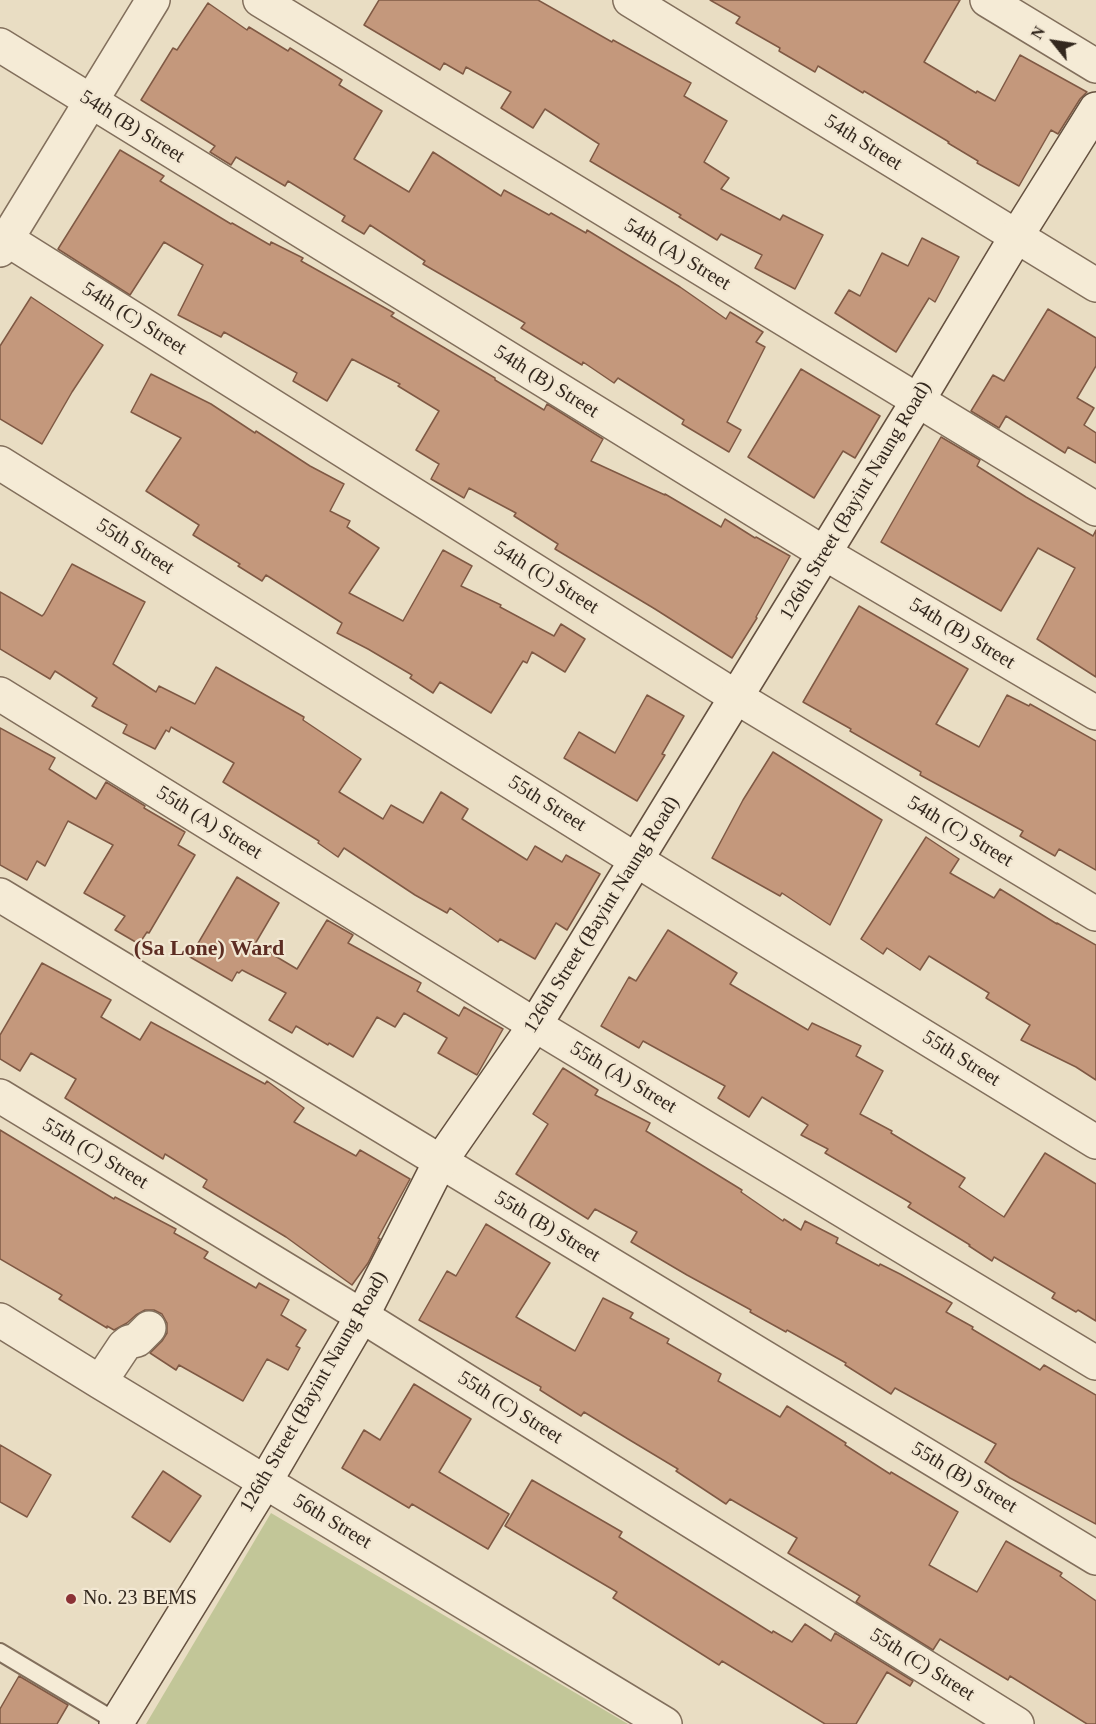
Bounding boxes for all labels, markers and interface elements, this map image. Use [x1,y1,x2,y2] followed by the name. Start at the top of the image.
[1024,12,1084,72] north arrow
[1028,23,1048,42] text: N
[69,81,195,173] street label: 54th (B) Street
[813,105,913,181] street label: 54th Street
[614,210,740,300] street label: 54th (A) Street
[71,273,197,365] street label: 54th (C) Street
[483,336,609,428] street label: 54th (B) Street
[765,361,947,641] street label: 126th Street (Bayint Naung Road)
[85,509,185,585] street label: 55th Street
[483,532,609,624] street label: 54th (C) Street
[899,589,1025,679] street label: 54th (B) Street
[497,766,597,842] street label: 55th Street
[509,776,695,1054] street label: 126th Street (Bayint Naung Road)
[146,777,272,869] street label: 55th (A) Street
[897,787,1023,877] street label: 54th (C) Street
[128,936,290,962] district label: (Sa Lone) Ward
[911,1021,1011,1097] street label: 55th Street
[560,1033,686,1123] street label: 55th (A) Street
[32,1109,158,1199] street label: 55th (C) Street
[484,1182,610,1272] street label: 55th (B) Street
[225,1250,403,1534] street label: 126th Street (Bayint Naung Road)
[447,1362,573,1454] street label: 55th (C) Street
[901,1433,1027,1523] street label: 55th (B) Street
[281,1485,383,1559] street label: 56th Street
[83,1587,202,1611] place label: No. 23 BEMS
[64,1592,78,1606] marker: No. 23 BEMS
[859,1619,985,1711] street label: 55th (C) Street

